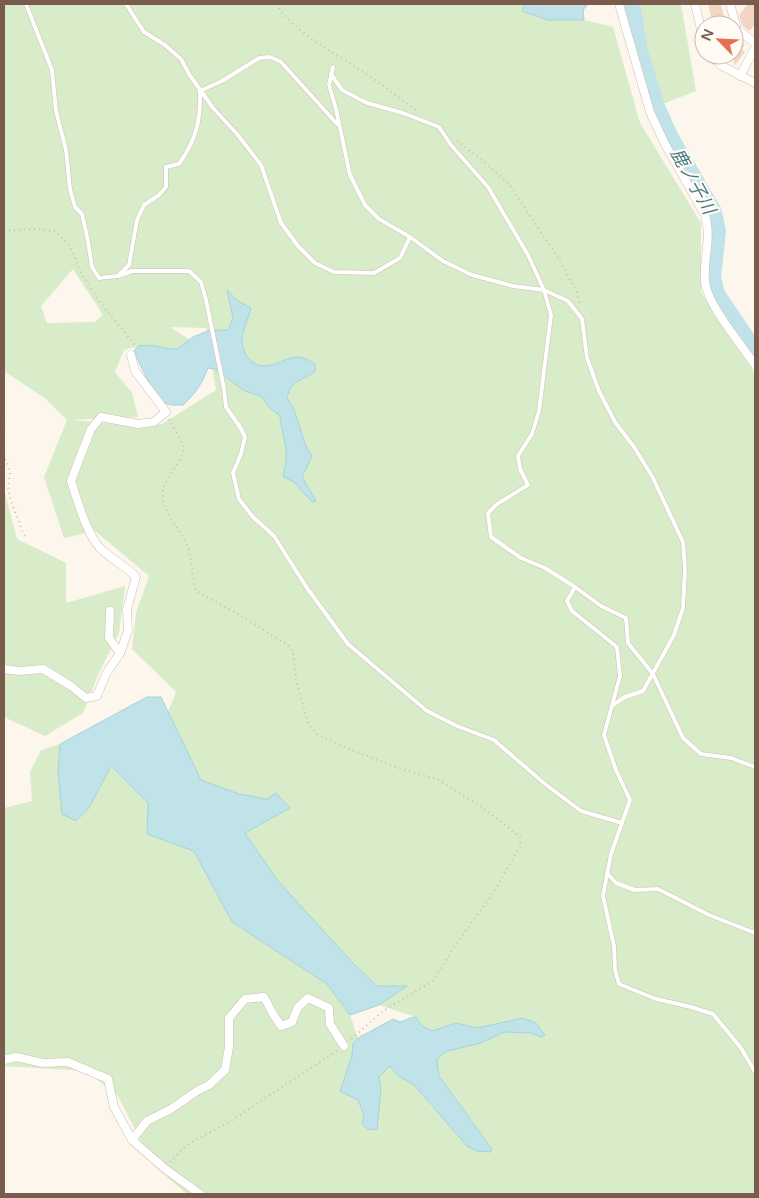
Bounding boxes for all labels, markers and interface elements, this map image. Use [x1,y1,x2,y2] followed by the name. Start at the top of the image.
[694,15,744,65] north arrow
[698,26,718,44] text: N
[666,144,721,220] water label: 鹿ノ子川

